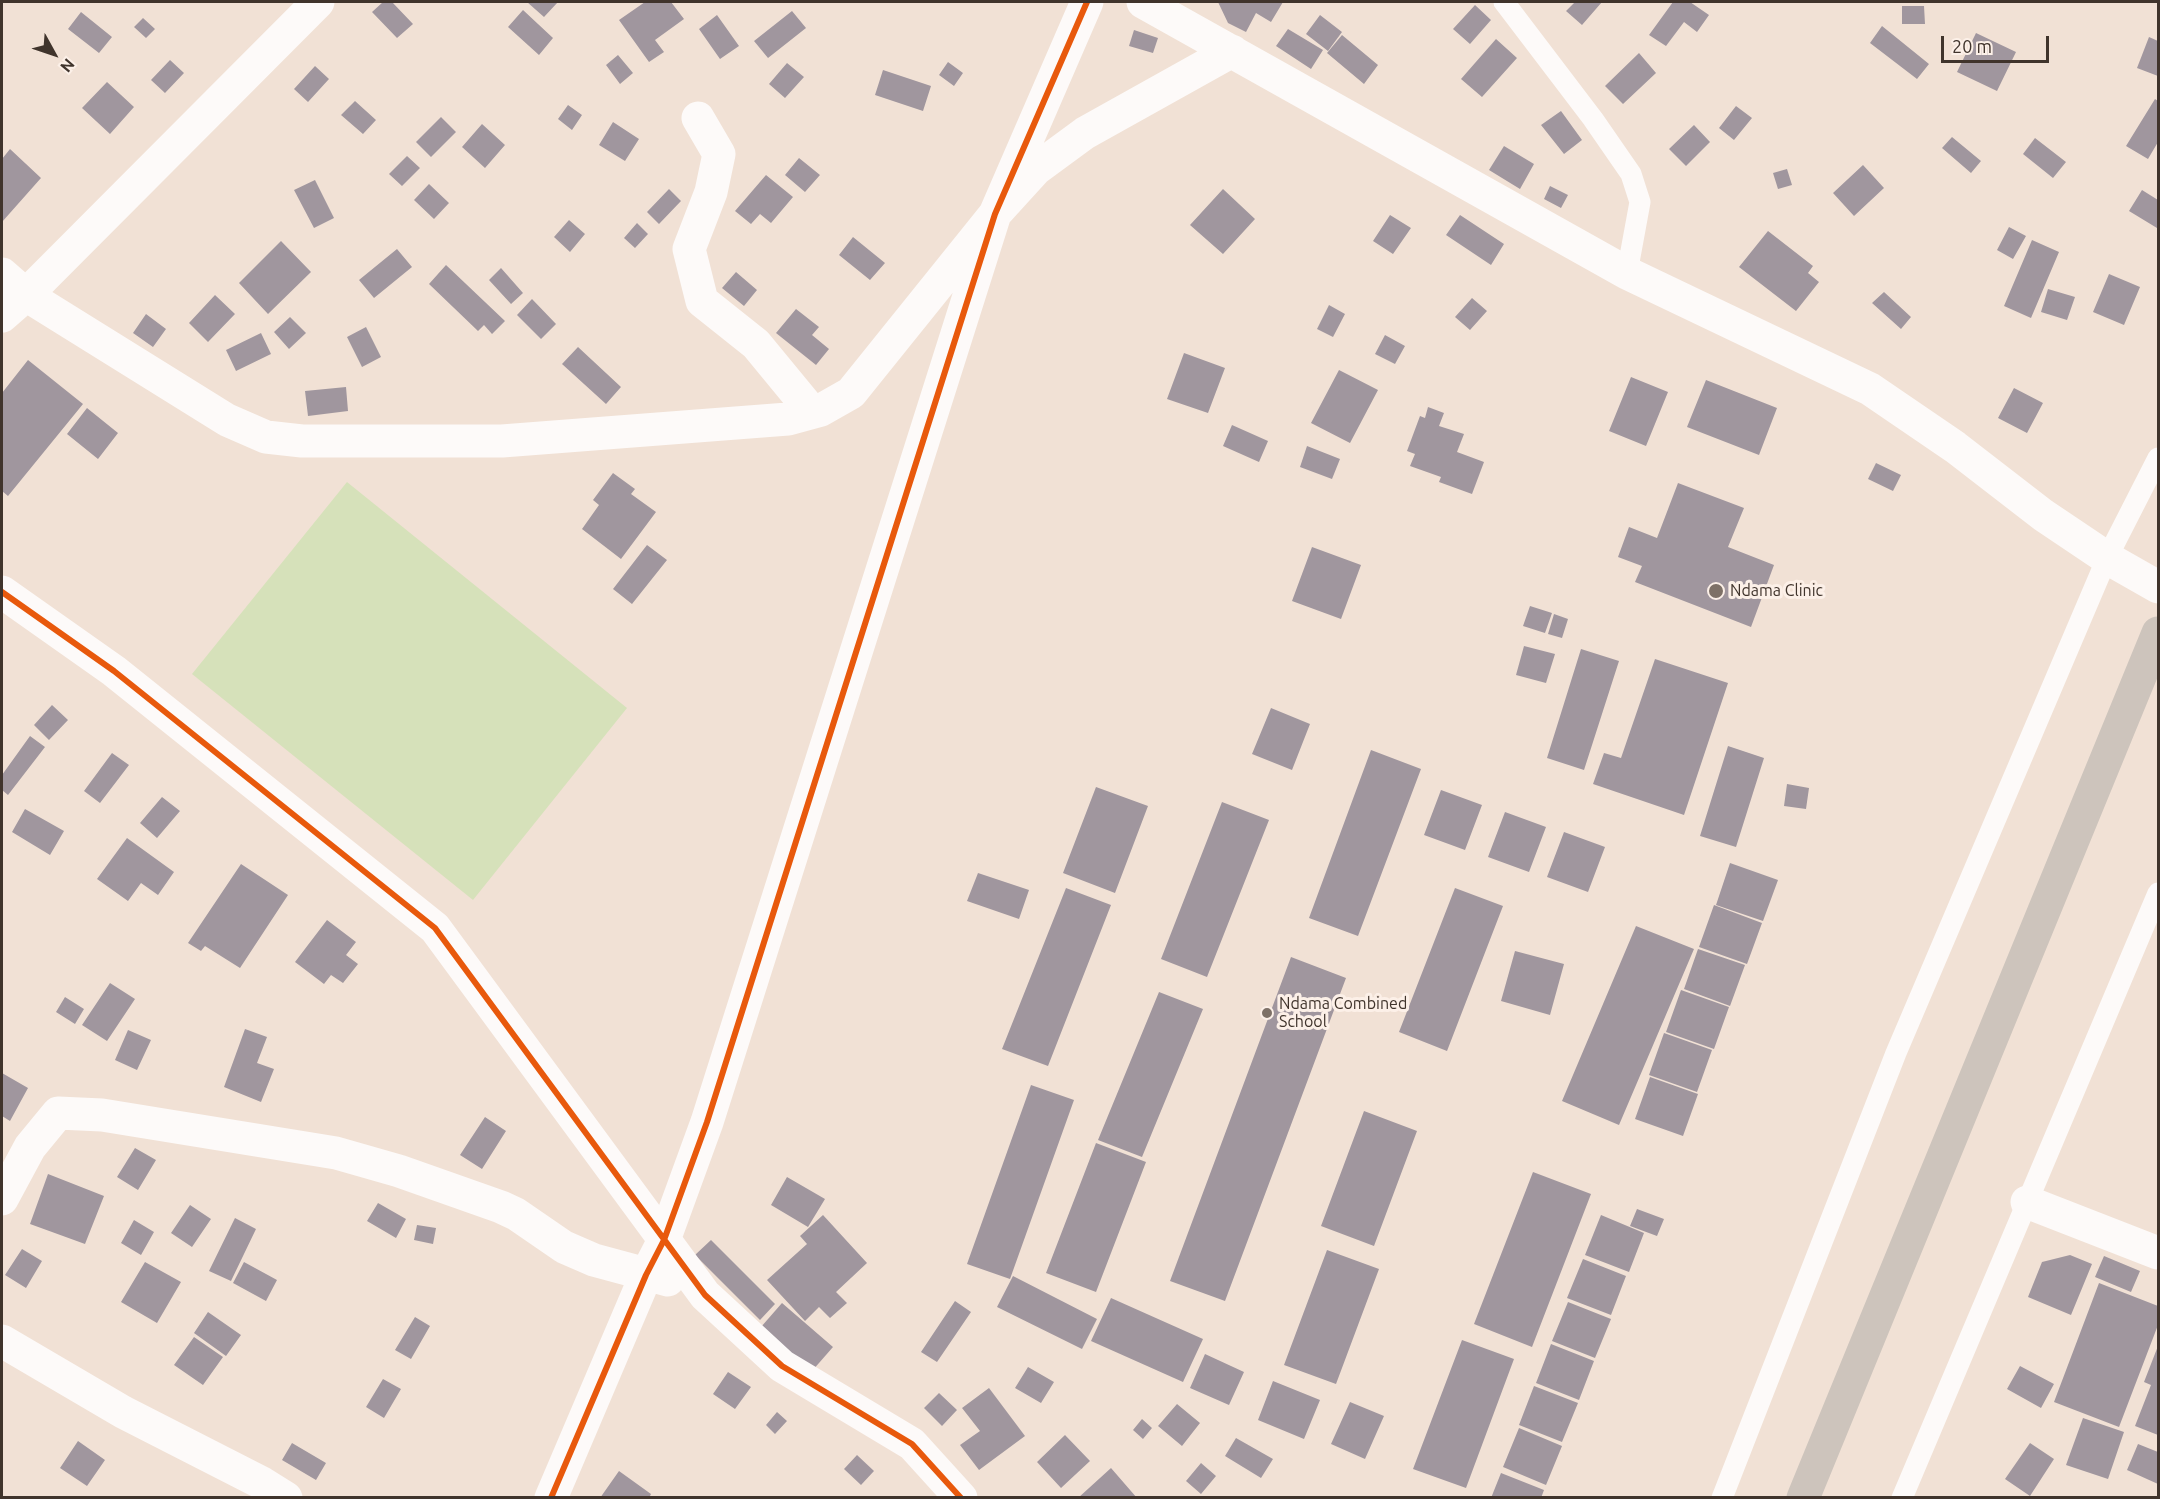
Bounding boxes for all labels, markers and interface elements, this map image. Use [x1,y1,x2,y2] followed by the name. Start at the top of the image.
[24,24,84,84] north arrow
[1944,24,2052,62] scale bar
[1952,36,1992,56] text: 20 m
[57,55,79,76] text: N
[1730,581,1823,601] place label: Ndama Clinic
[1707,582,1725,600] marker: Ndama Clinic
[1279,994,1407,1032] place label: Ndama Combined School
[1260,1006,1274,1020] marker: Ndama Combined School

